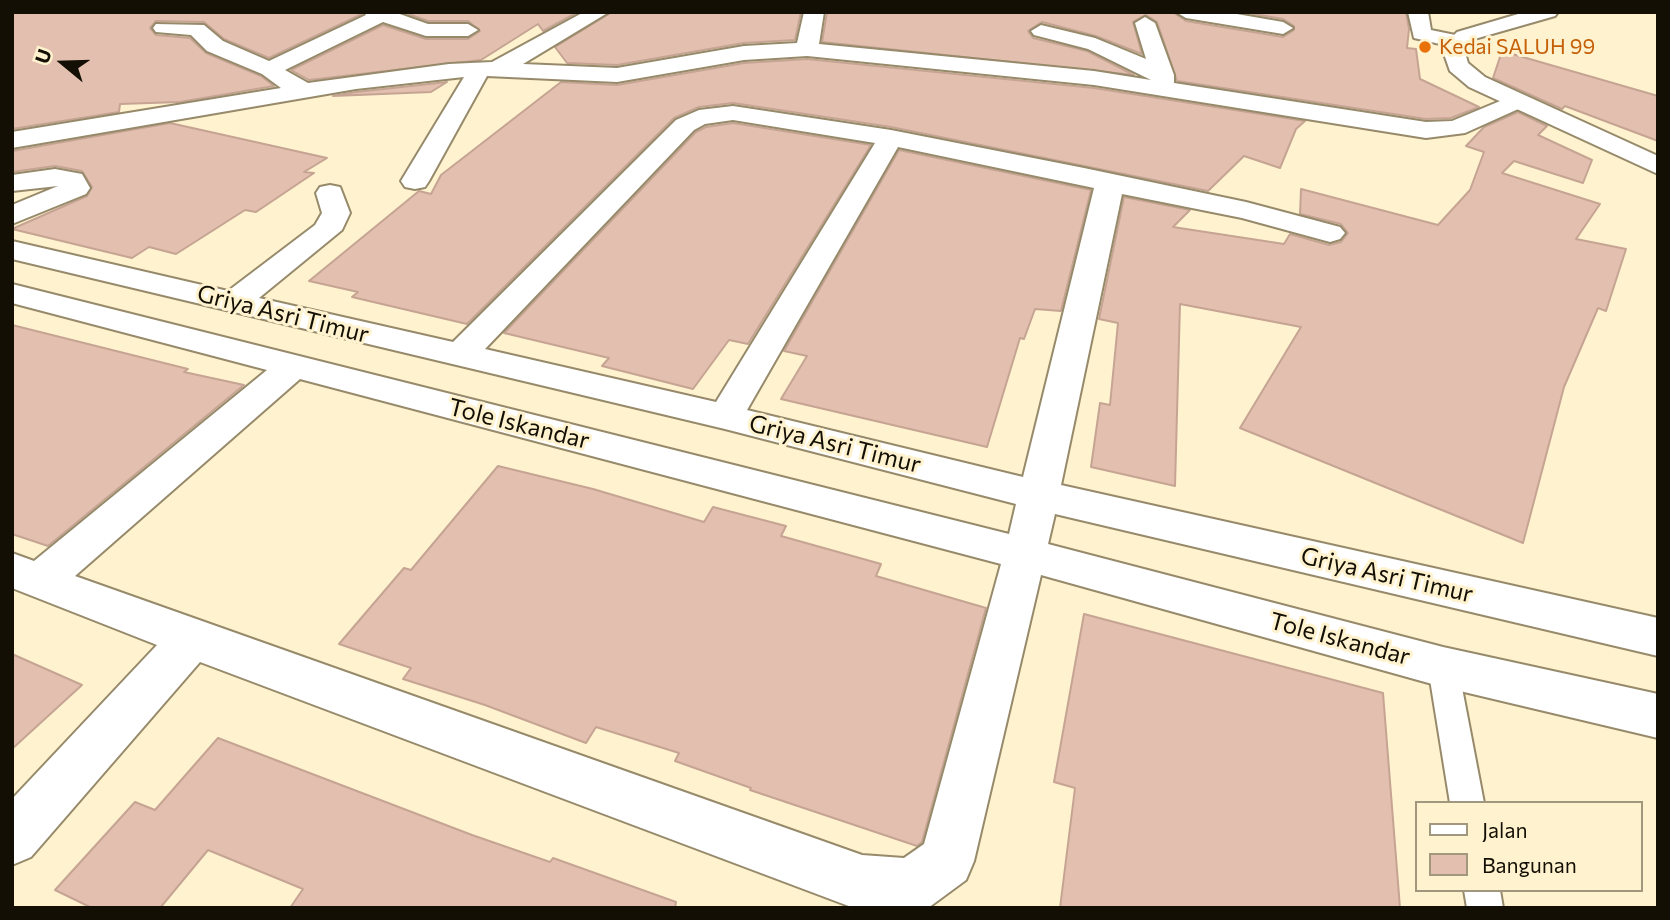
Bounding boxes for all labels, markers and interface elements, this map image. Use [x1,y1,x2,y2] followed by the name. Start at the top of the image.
[28,28,98,98] north arrow
[1439,34,1595,60] place label: Kedai SALUH 99
[1417,39,1433,55] marker: Kedai SALUH 99
[30,46,56,66] text: U
[194,279,372,349] street label: Griya Asri Timur
[446,393,592,455] street label: Tole Iskandar
[746,409,924,479] street label: Griya Asri Timur
[1298,541,1476,609] street label: Griya Asri Timur
[1267,606,1413,672] street label: Tole Iskandar
[1414,801,1642,892] legend
[1482,817,1527,842] text: Jalan
[1482,852,1577,877] text: Bangunan

